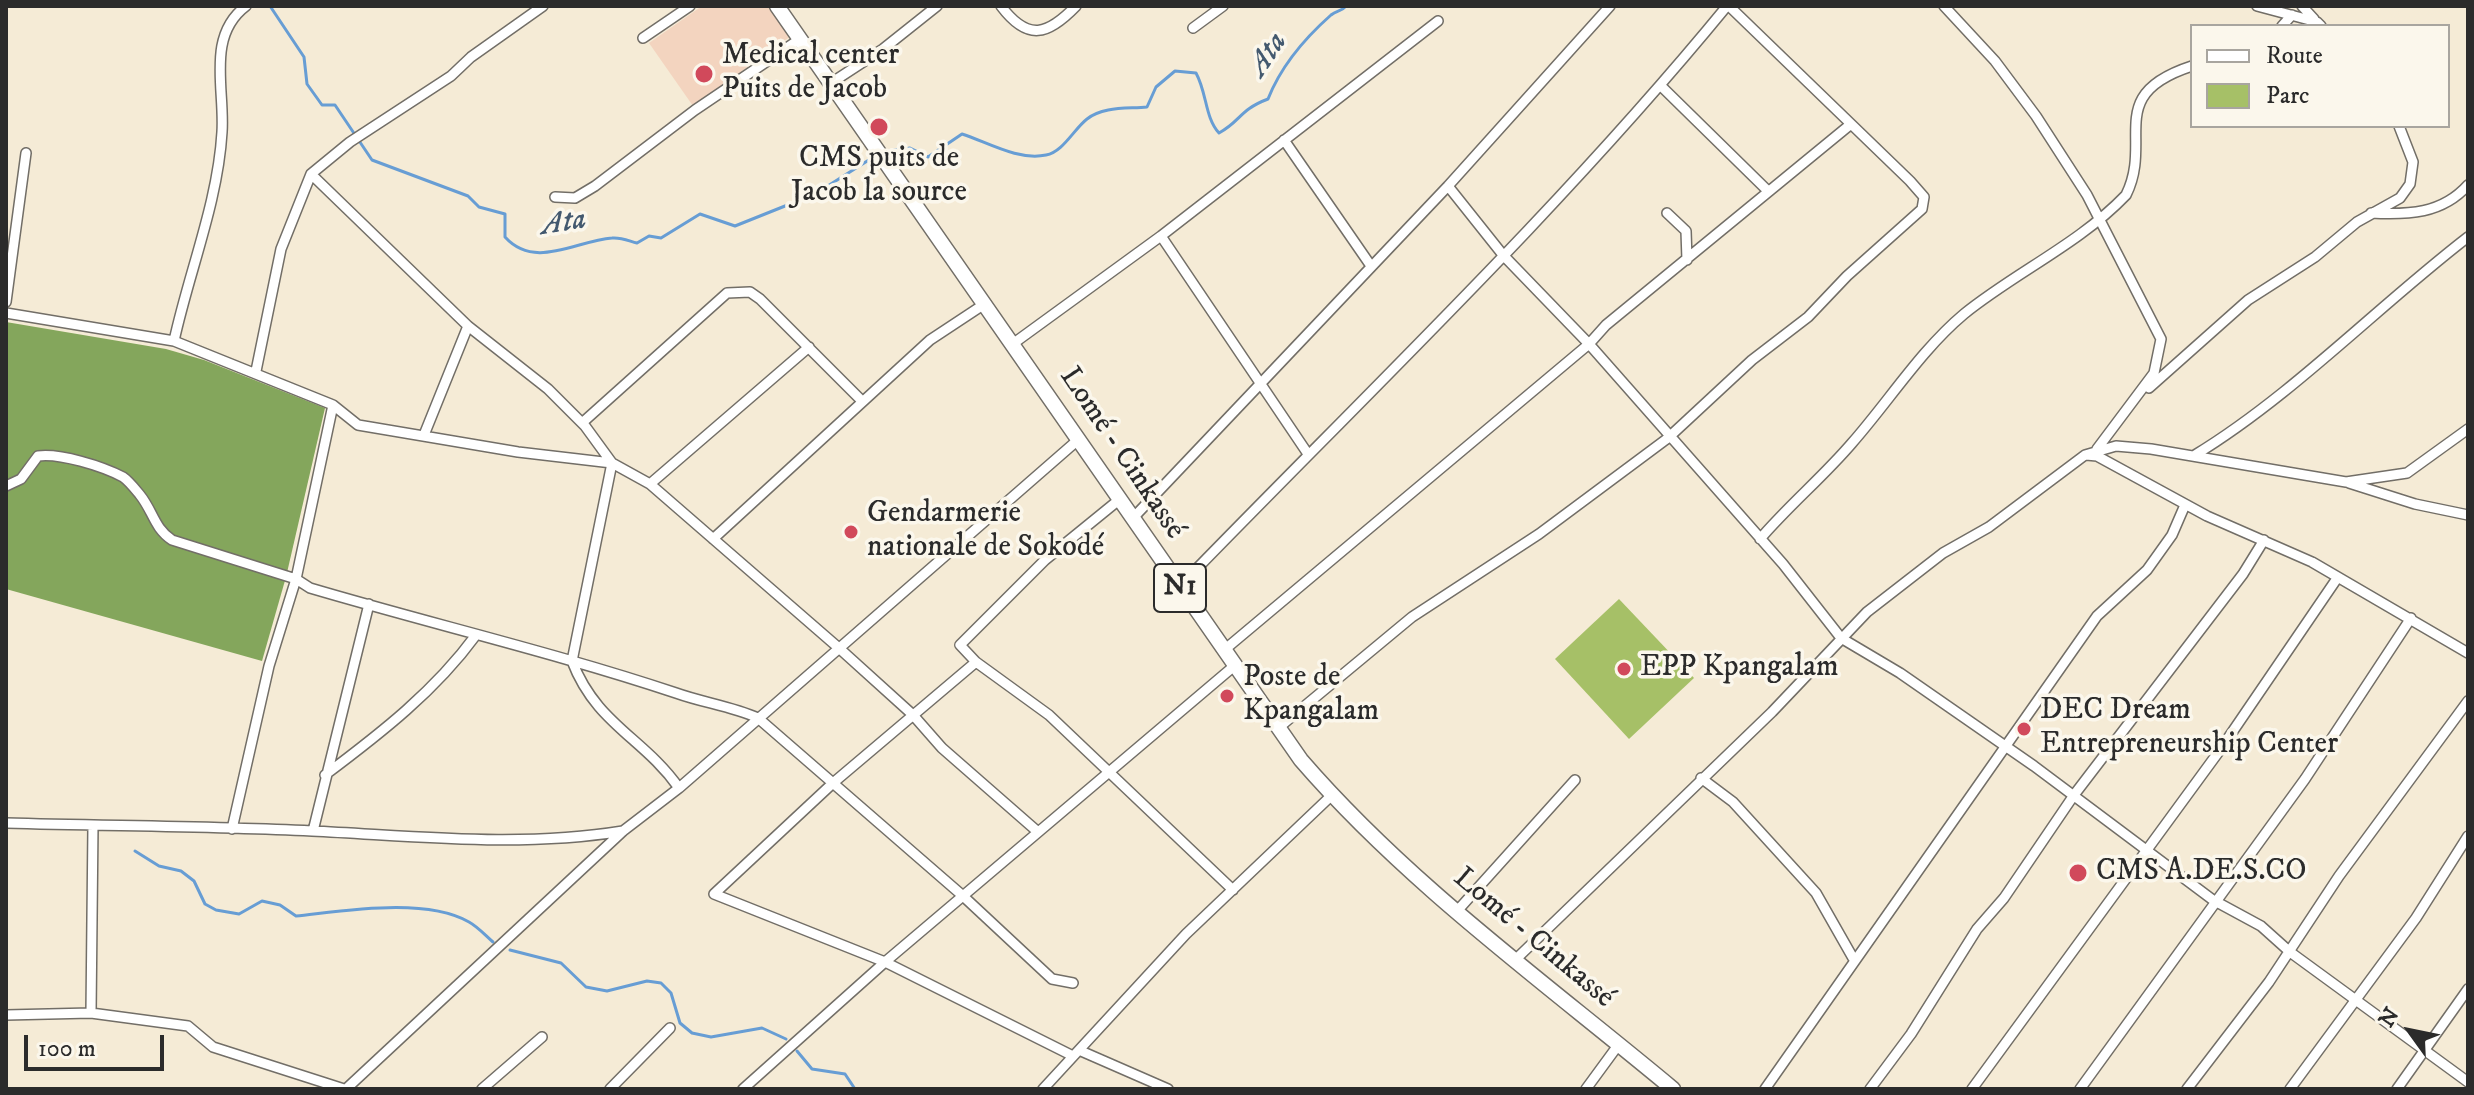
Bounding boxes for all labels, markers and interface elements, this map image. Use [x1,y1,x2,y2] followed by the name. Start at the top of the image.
[2190,24,2450,128] legend
[1241,26,1297,84] water label: Ata
[722,39,899,110] place label: Medical center Puits de Jacob
[2266,41,2323,71] text: Route
[693,63,715,85] marker: Medical center Puits de Jacob
[2266,81,2309,111] text: Parc
[868,116,890,138] marker: CMS puits de Jacob la source
[791,142,967,212] place label: CMS puits de Jacob la source
[539,202,589,246] water label: Ata
[1050,361,1192,547] street label: Lomé - Cinkassé
[867,497,1104,568] place label: Gendarmerie nationale de Sokodé
[842,523,860,541] marker: Gendarmerie nationale de Sokodé
[1154,564,1206,612] road number: N1
[1640,651,1839,687] place label: EPP Kpangalam
[1615,660,1633,678] marker: EPP Kpangalam
[1243,661,1379,732] place label: Poste de Kpangalam
[1218,687,1236,705] marker: Poste de Kpangalam
[2040,694,2338,764] place label: DEC Dream Entrepreneurship Center
[2015,720,2033,738] marker: DEC Dream Entrepreneurship Center
[2096,855,2306,891] place label: CMS A.DE.S.CO
[1445,861,1621,1017] street label: Lomé - Cinkassé
[2067,862,2089,884] marker: CMS A.DE.S.CO
[2370,991,2450,1071] north arrow
[2373,1003,2406,1033] text: N
[28,1019,168,1069] scale bar
[38,1034,96,1064] text: 100 m

